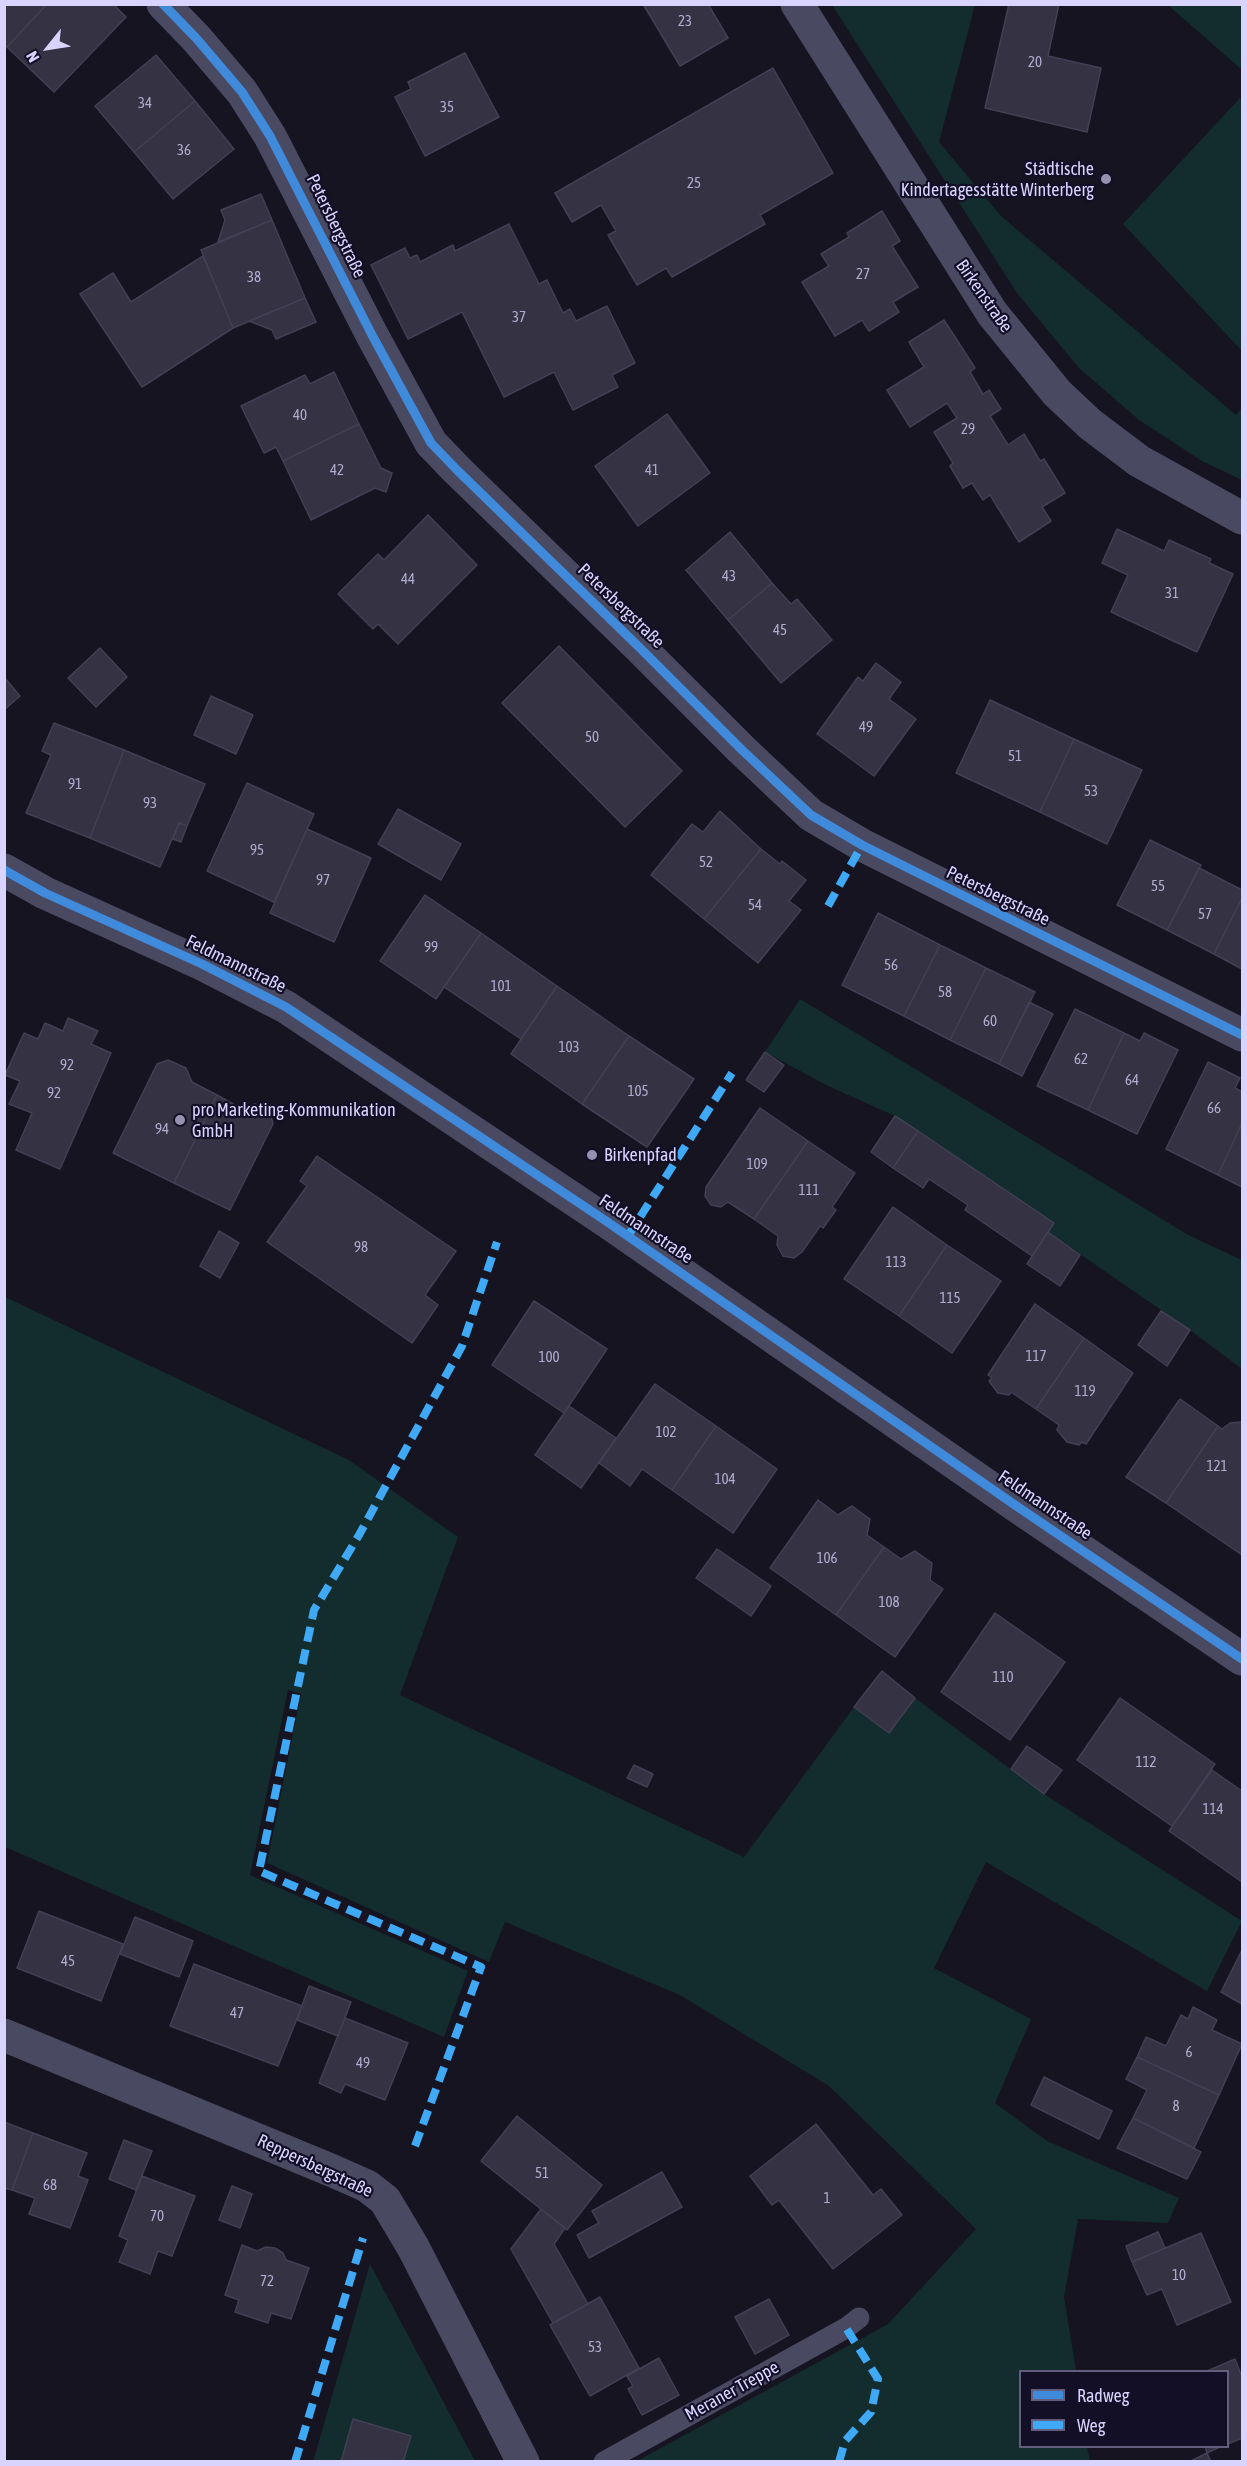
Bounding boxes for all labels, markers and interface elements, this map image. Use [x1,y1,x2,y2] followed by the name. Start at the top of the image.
[678,12,692,30] house number: 23
[18,18,78,78] north arrow
[22,48,43,66] text: N
[1028,53,1042,71] house number: 20
[138,94,152,112] house number: 34
[440,98,454,116] house number: 35
[177,141,191,159] house number: 36
[901,158,1094,201] place label: Städtische Kindertagesstätte Winterberg
[302,171,370,281] street label: Petersbergstraße
[1099,172,1113,186] marker: Städtische Kindertagesstätte Winterberg
[687,174,701,192] house number: 25
[951,255,1017,337] street label: Birkenstraße
[856,265,870,283] house number: 27
[247,268,261,286] house number: 38
[512,308,526,326] house number: 37
[293,406,307,424] house number: 40
[961,420,975,438] house number: 29
[330,461,344,479] house number: 42
[645,461,659,479] house number: 41
[573,559,669,653] street label: Petersbergstraße
[722,567,736,585] house number: 43
[401,570,415,588] house number: 44
[1165,584,1179,602] house number: 31
[773,621,787,639] house number: 45
[859,718,873,736] house number: 49
[585,728,599,746] house number: 50
[1008,747,1022,765] house number: 51
[68,775,82,793] house number: 91
[1084,782,1098,800] house number: 53
[143,794,157,812] house number: 93
[250,841,264,859] house number: 95
[699,853,713,871] house number: 52
[943,862,1053,930] street label: Petersbergstraße
[316,871,330,889] house number: 97
[1151,877,1165,895] house number: 55
[748,896,762,914] house number: 54
[1198,905,1212,923] house number: 57
[183,931,289,997] street label: Feldmannstraße
[424,938,438,956] house number: 99
[884,956,898,974] house number: 56
[490,977,512,995] house number: 101
[938,983,952,1001] house number: 58
[983,1012,997,1030] house number: 60
[558,1038,580,1056] house number: 103
[1074,1050,1088,1068] house number: 62
[60,1056,74,1074] house number: 92
[1125,1071,1139,1089] house number: 64
[627,1082,649,1100] house number: 105
[47,1084,61,1102] house number: 92
[192,1099,396,1142] place label: pro Marketing-Kommunikation GmbH
[1207,1099,1221,1117] house number: 66
[173,1113,187,1127] marker: pro Marketing-Kommunikation GmbH
[155,1120,169,1138] house number: 94
[604,1144,677,1166] place label: Birkenpfad
[585,1148,599,1162] marker: Birkenpfad
[746,1155,768,1173] house number: 109
[798,1181,820,1199] house number: 111
[595,1190,697,1268] street label: Feldmannstraße
[354,1238,368,1256] house number: 98
[885,1253,907,1271] house number: 113
[939,1289,961,1307] house number: 115
[1025,1347,1047,1365] house number: 117
[538,1348,560,1366] house number: 100
[1074,1382,1096,1400] house number: 119
[655,1423,677,1441] house number: 102
[1206,1457,1228,1475] house number: 121
[994,1466,1096,1544] street label: Feldmannstraße
[714,1470,736,1488] house number: 104
[816,1549,838,1567] house number: 106
[878,1593,900,1611] house number: 108
[992,1668,1014,1686] house number: 110
[1135,1753,1157,1771] house number: 112
[1202,1800,1224,1818] house number: 114
[61,1952,75,1970] house number: 45
[230,2004,244,2022] house number: 47
[1185,2043,1193,2061] house number: 6
[356,2054,370,2072] house number: 49
[1172,2097,1180,2115] house number: 8
[254,2130,376,2202] street label: Reppersbergstraße
[535,2164,549,2182] house number: 51
[43,2176,57,2194] house number: 68
[823,2189,831,2207] house number: 1
[150,2207,164,2225] house number: 70
[1172,2266,1186,2284] house number: 10
[260,2272,274,2290] house number: 72
[588,2338,602,2356] house number: 53
[681,2356,783,2426] street label: Meraner Treppe
[1019,2370,1229,2448] legend
[1077,2385,1129,2406] text: Radweg
[1077,2415,1105,2436] text: Weg

